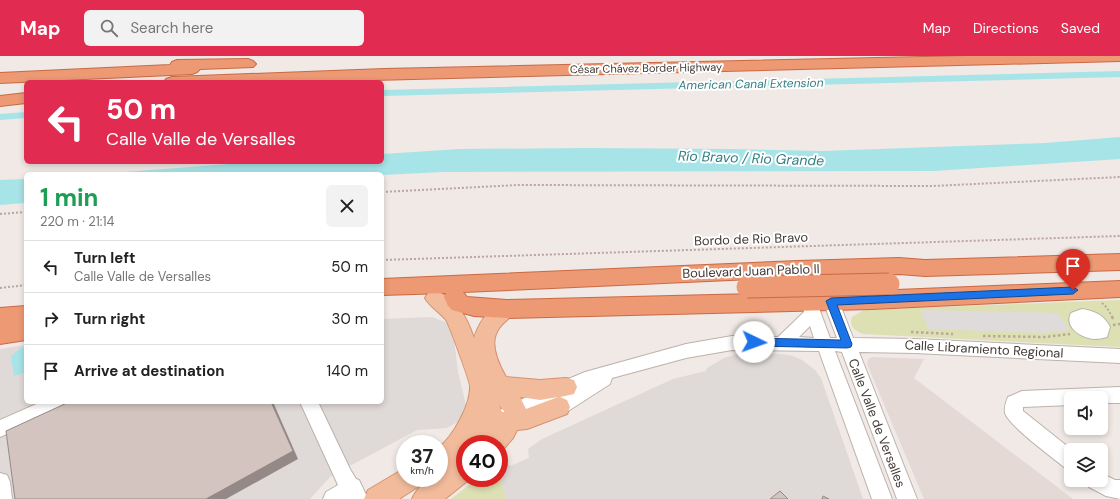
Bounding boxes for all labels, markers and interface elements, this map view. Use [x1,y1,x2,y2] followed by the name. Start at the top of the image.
[84,10,364,46] search box
[20,16,60,41] text: Map
[98,17,120,39] icon: search
[130,18,213,38] text: Search here
[923,19,951,37] text: Map
[973,19,1039,37] text: Directions
[1061,19,1100,37] text: Saved
[570,60,722,76] street label: César Chávez Border Highway
[677,75,824,93] water label: American Canal Extension
[106,91,176,128] text: 50 m
[40,96,92,148] icon: left
[106,127,296,151] text: Calle Valle de Versalles
[678,146,824,170] water label: Río Bravo / Rio Grande
[40,182,98,213] text: 1 min
[326,185,368,227] button: close
[40,213,114,230] text: 220 m · 21:14
[694,229,809,249] street label: Bordo de Rio Bravo
[74,248,135,268] text: Turn left
[1056,249,1090,290] pin
[1062,255,1084,277] icon: arrive
[40,256,62,278] icon: left
[331,257,368,277] text: 50 m
[682,260,820,282] street label: Boulevard Juan Pablo II
[74,268,211,285] text: Calle Valle de Versalles
[40,308,62,330] icon: right
[74,309,145,329] text: Turn right
[332,309,368,329] text: 30 m
[733,321,775,363] position arrow
[904,336,1064,362] street label: Calle Libramiento Regional
[845,356,909,490] street label: Calle Valle de Versalles
[40,360,62,382] icon: arrive
[74,361,225,381] text: Arrive at destination
[327,361,368,381] text: 140 m
[1064,391,1108,487] map controls
[1064,391,1108,435] button: sound
[456,435,508,487] speed limit sign: 40
[411,443,433,469] text: 37
[1064,443,1108,487] button: layers
[410,464,434,477] text: km/h

